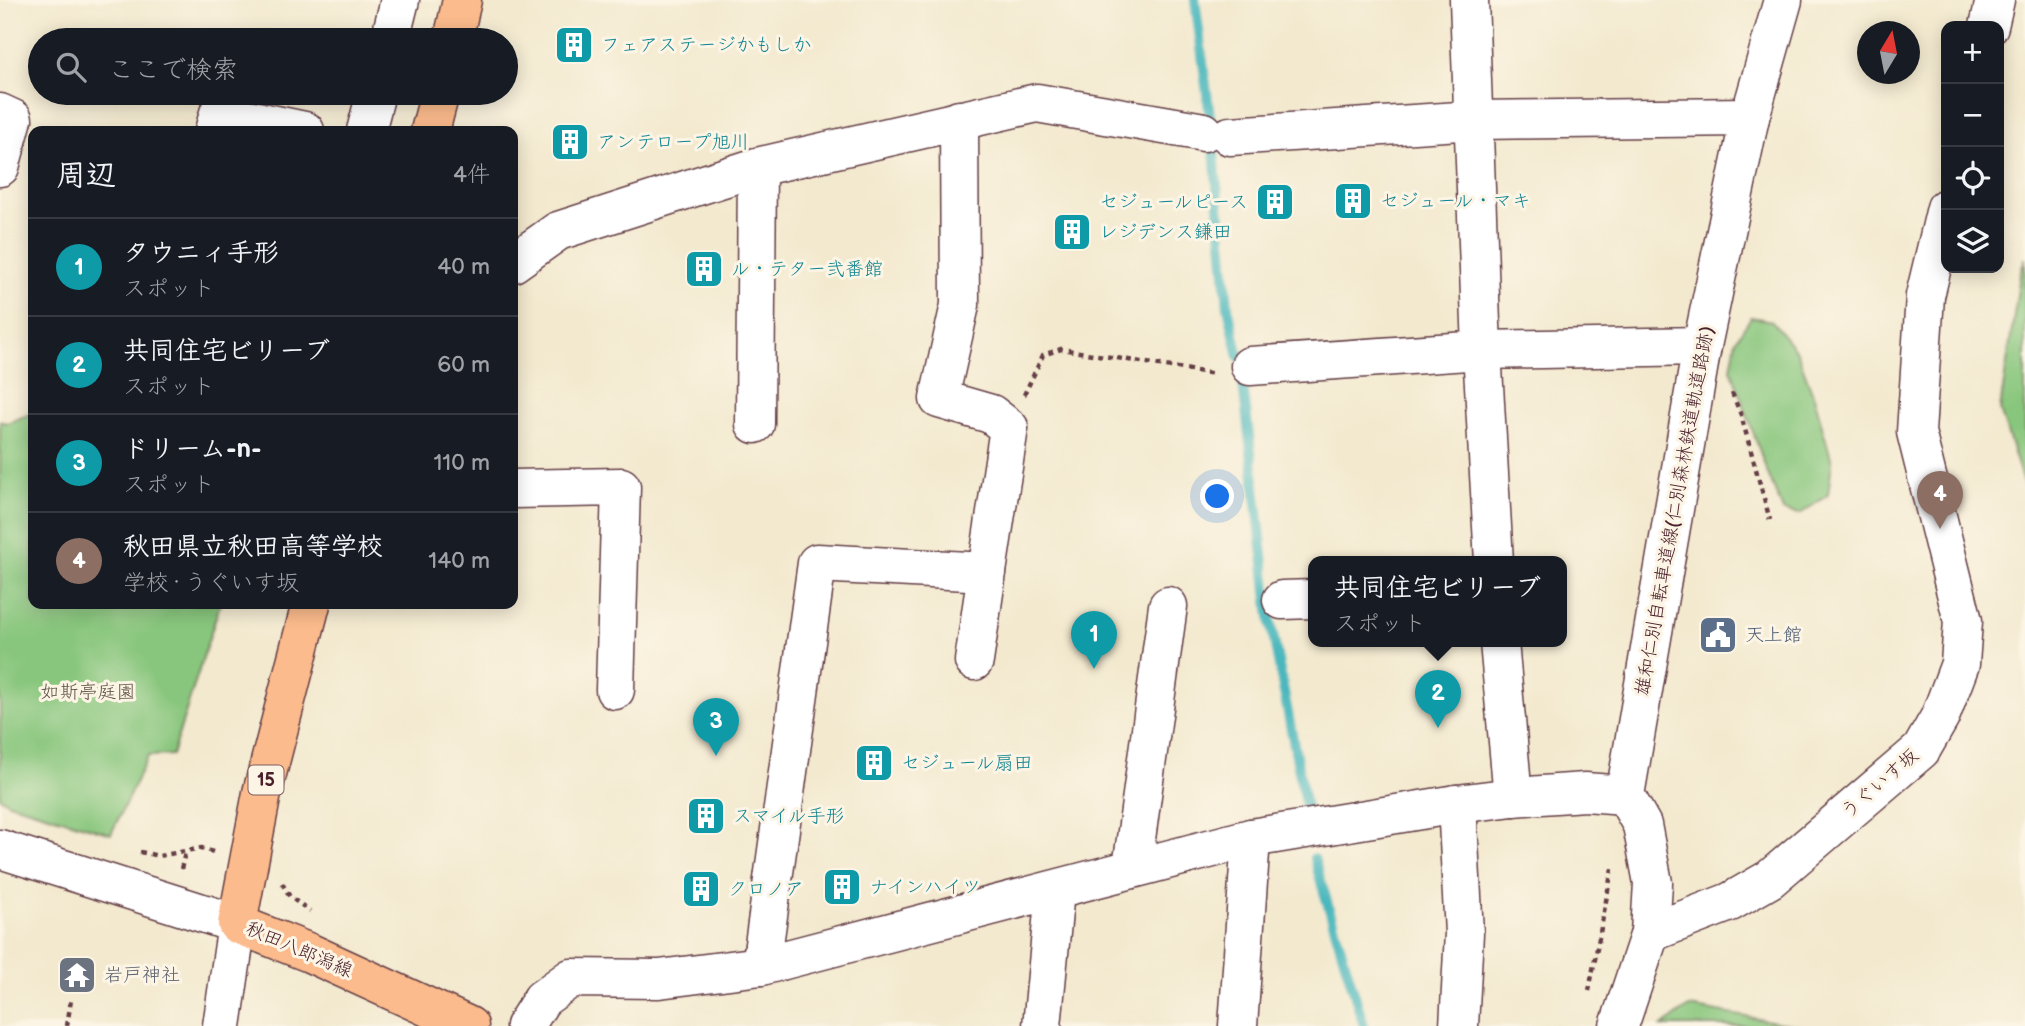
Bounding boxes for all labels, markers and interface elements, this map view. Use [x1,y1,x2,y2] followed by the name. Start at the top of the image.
[1857,21,1920,84] north arrow
[1941,21,2004,273] map controls
[1941,21,2004,84] button: +
[553,24,595,66] building icon: フェアステージかもしか
[28,28,518,105] search box
[601,34,812,57] place label: フェアステージかもしか
[52,48,90,86] icon: search
[108,55,238,86] text: ここで検索
[1941,84,2004,147] button: −
[549,121,591,163] building icon: アンテロープ旭川
[597,131,749,154] place label: アンテロープ旭川
[1941,147,2004,210] button: locate
[56,158,116,194] text: 周辺
[453,161,490,189] text: 4件
[1332,180,1374,222] building icon: セジュール・マキ
[1254,181,1296,223] building icon: セジュールピース
[1380,190,1531,213] place label: セジュール・マキ
[1099,191,1248,214] place label: セジュールピース
[1941,210,2004,273] button: layers
[1051,211,1093,253] building icon: レジデンス鎌田
[1099,221,1232,244] place label: レジデンス鎌田
[123,238,279,269] text: タウニィ手形
[683,248,725,290] building icon: ル・テター弐番館
[74,253,84,281] text: 1
[437,253,490,281] text: 40 m
[731,258,883,281] place label: ル・テター弐番館
[123,275,215,303] text: スポット
[1631,324,1719,698] street label: 雄和仁別自転車道線(仁別森林鉄道軌道路跡)
[123,336,330,367] text: 共同住宅ビリーブ
[72,351,86,379] text: 2
[437,351,490,379] text: 60 m
[123,373,215,401] text: スポット
[123,434,262,465] text: ドリーム-n-
[72,449,86,477] text: 3
[433,449,490,477] text: 110 m
[123,471,215,499] text: スポット
[1917,471,1963,529] pin: 4
[1200,479,1234,513] your location
[123,532,383,563] text: 秋田県立秋田高等学校
[72,547,86,575] text: 4
[428,547,490,575] text: 140 m
[1308,556,1567,647] popup
[123,569,299,597] text: 学校 · うぐいす坂
[1334,573,1541,604] text: 共同住宅ビリーブ
[1334,610,1426,638] text: スポット
[1071,611,1117,669] pin: 1
[1697,614,1739,656] public building icon: 天上館
[1745,624,1802,647] place label: 天上館
[1415,670,1461,728] pin: 2
[40,681,136,704] park label: 如斯亭庭園
[693,698,739,756] pin: 3
[853,742,895,784] building icon: セジュール扇田
[1837,744,1923,824] street label: うぐいす坂
[901,752,1033,775] place label: セジュール扇田
[248,766,284,794] road number: 15
[685,795,727,837] building icon: スマイル手形
[733,805,845,828] place label: スマイル手形
[821,866,863,908] building icon: ナインハイツ
[680,868,722,910] building icon: クロノア
[869,876,981,899] place label: ナインハイツ
[728,878,804,901] place label: クロノア
[242,917,356,983] street label: 秋田八郎潟線
[56,954,98,996] temple icon: 岩戸神社
[104,964,180,987] place label: 岩戸神社

